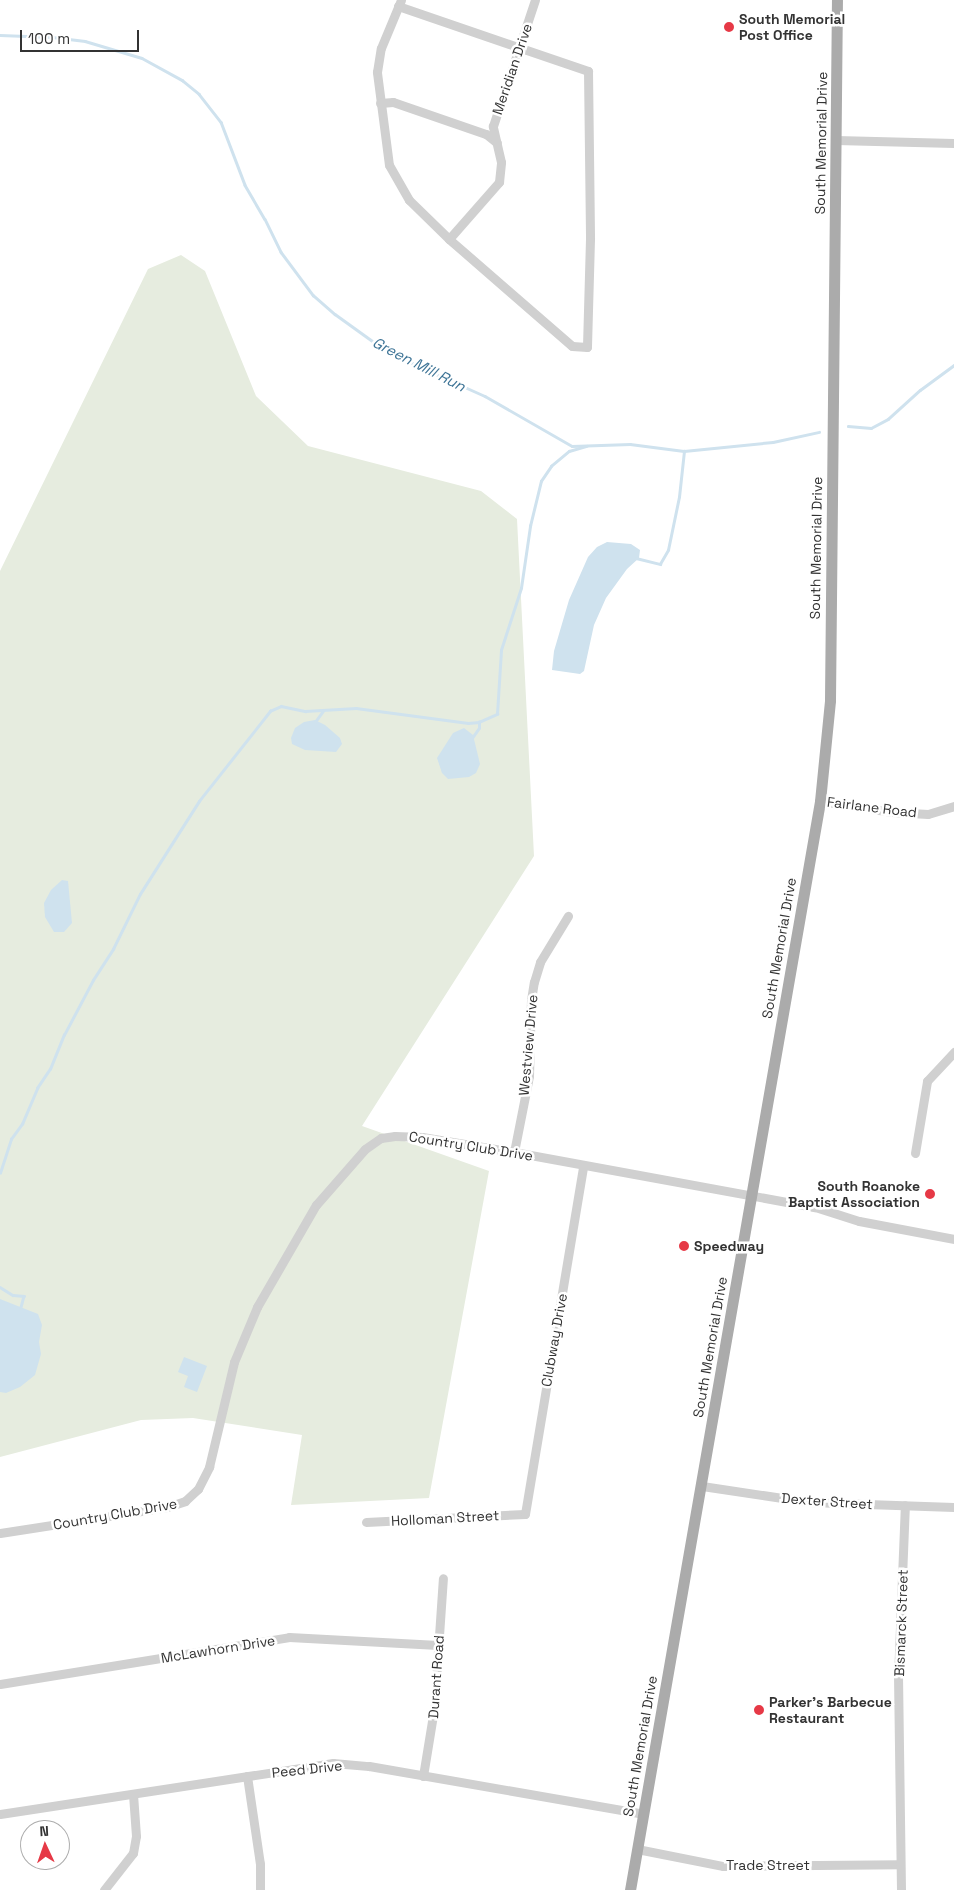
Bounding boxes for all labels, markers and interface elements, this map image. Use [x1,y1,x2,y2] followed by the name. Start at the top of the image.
[739,11,845,44] place label: South Memorial Post Office
[22,20,141,52] scale bar
[489,21,535,117] street label: Meridian Drive
[723,21,735,33] marker: South Memorial Post Office
[28,29,70,48] text: 100 m
[811,71,831,215] street label: South Memorial Drive
[370,333,468,395] water label: Green Mill Run
[806,476,826,620] street label: South Memorial Drive
[826,793,918,821] street label: Fairlane Road
[758,876,800,1020] street label: South Memorial Drive
[515,994,541,1096] street label: Westview Drive
[408,1128,534,1164] street label: Country Club Drive
[788,1178,920,1210] place label: South Roanoke Baptist Association
[924,1188,936,1200] marker: South Roanoke Baptist Association
[694,1238,764,1254] place label: Speedway
[678,1240,690,1252] marker: Speedway
[689,1275,731,1419] street label: South Memorial Drive
[538,1292,570,1388] street label: Clubway Drive
[781,1489,873,1513] street label: Dexter Street
[52,1495,178,1533] street label: Country Club Drive
[390,1507,500,1529] street label: Holloman Street
[891,1569,911,1677] street label: Bismarck Street
[160,1632,276,1666] street label: McLawhorn Drive
[425,1635,447,1719] street label: Durant Road
[619,1674,661,1818] street label: South Memorial Drive
[769,1694,892,1726] place label: Parker's Barbecue Restaurant
[753,1704,765,1716] marker: Parker's Barbecue Restaurant
[271,1757,343,1781] street label: Peed Drive
[20,1820,70,1870] north arrow
[39,1822,49,1840] text: N
[726,1857,810,1873] street label: Trade Street

